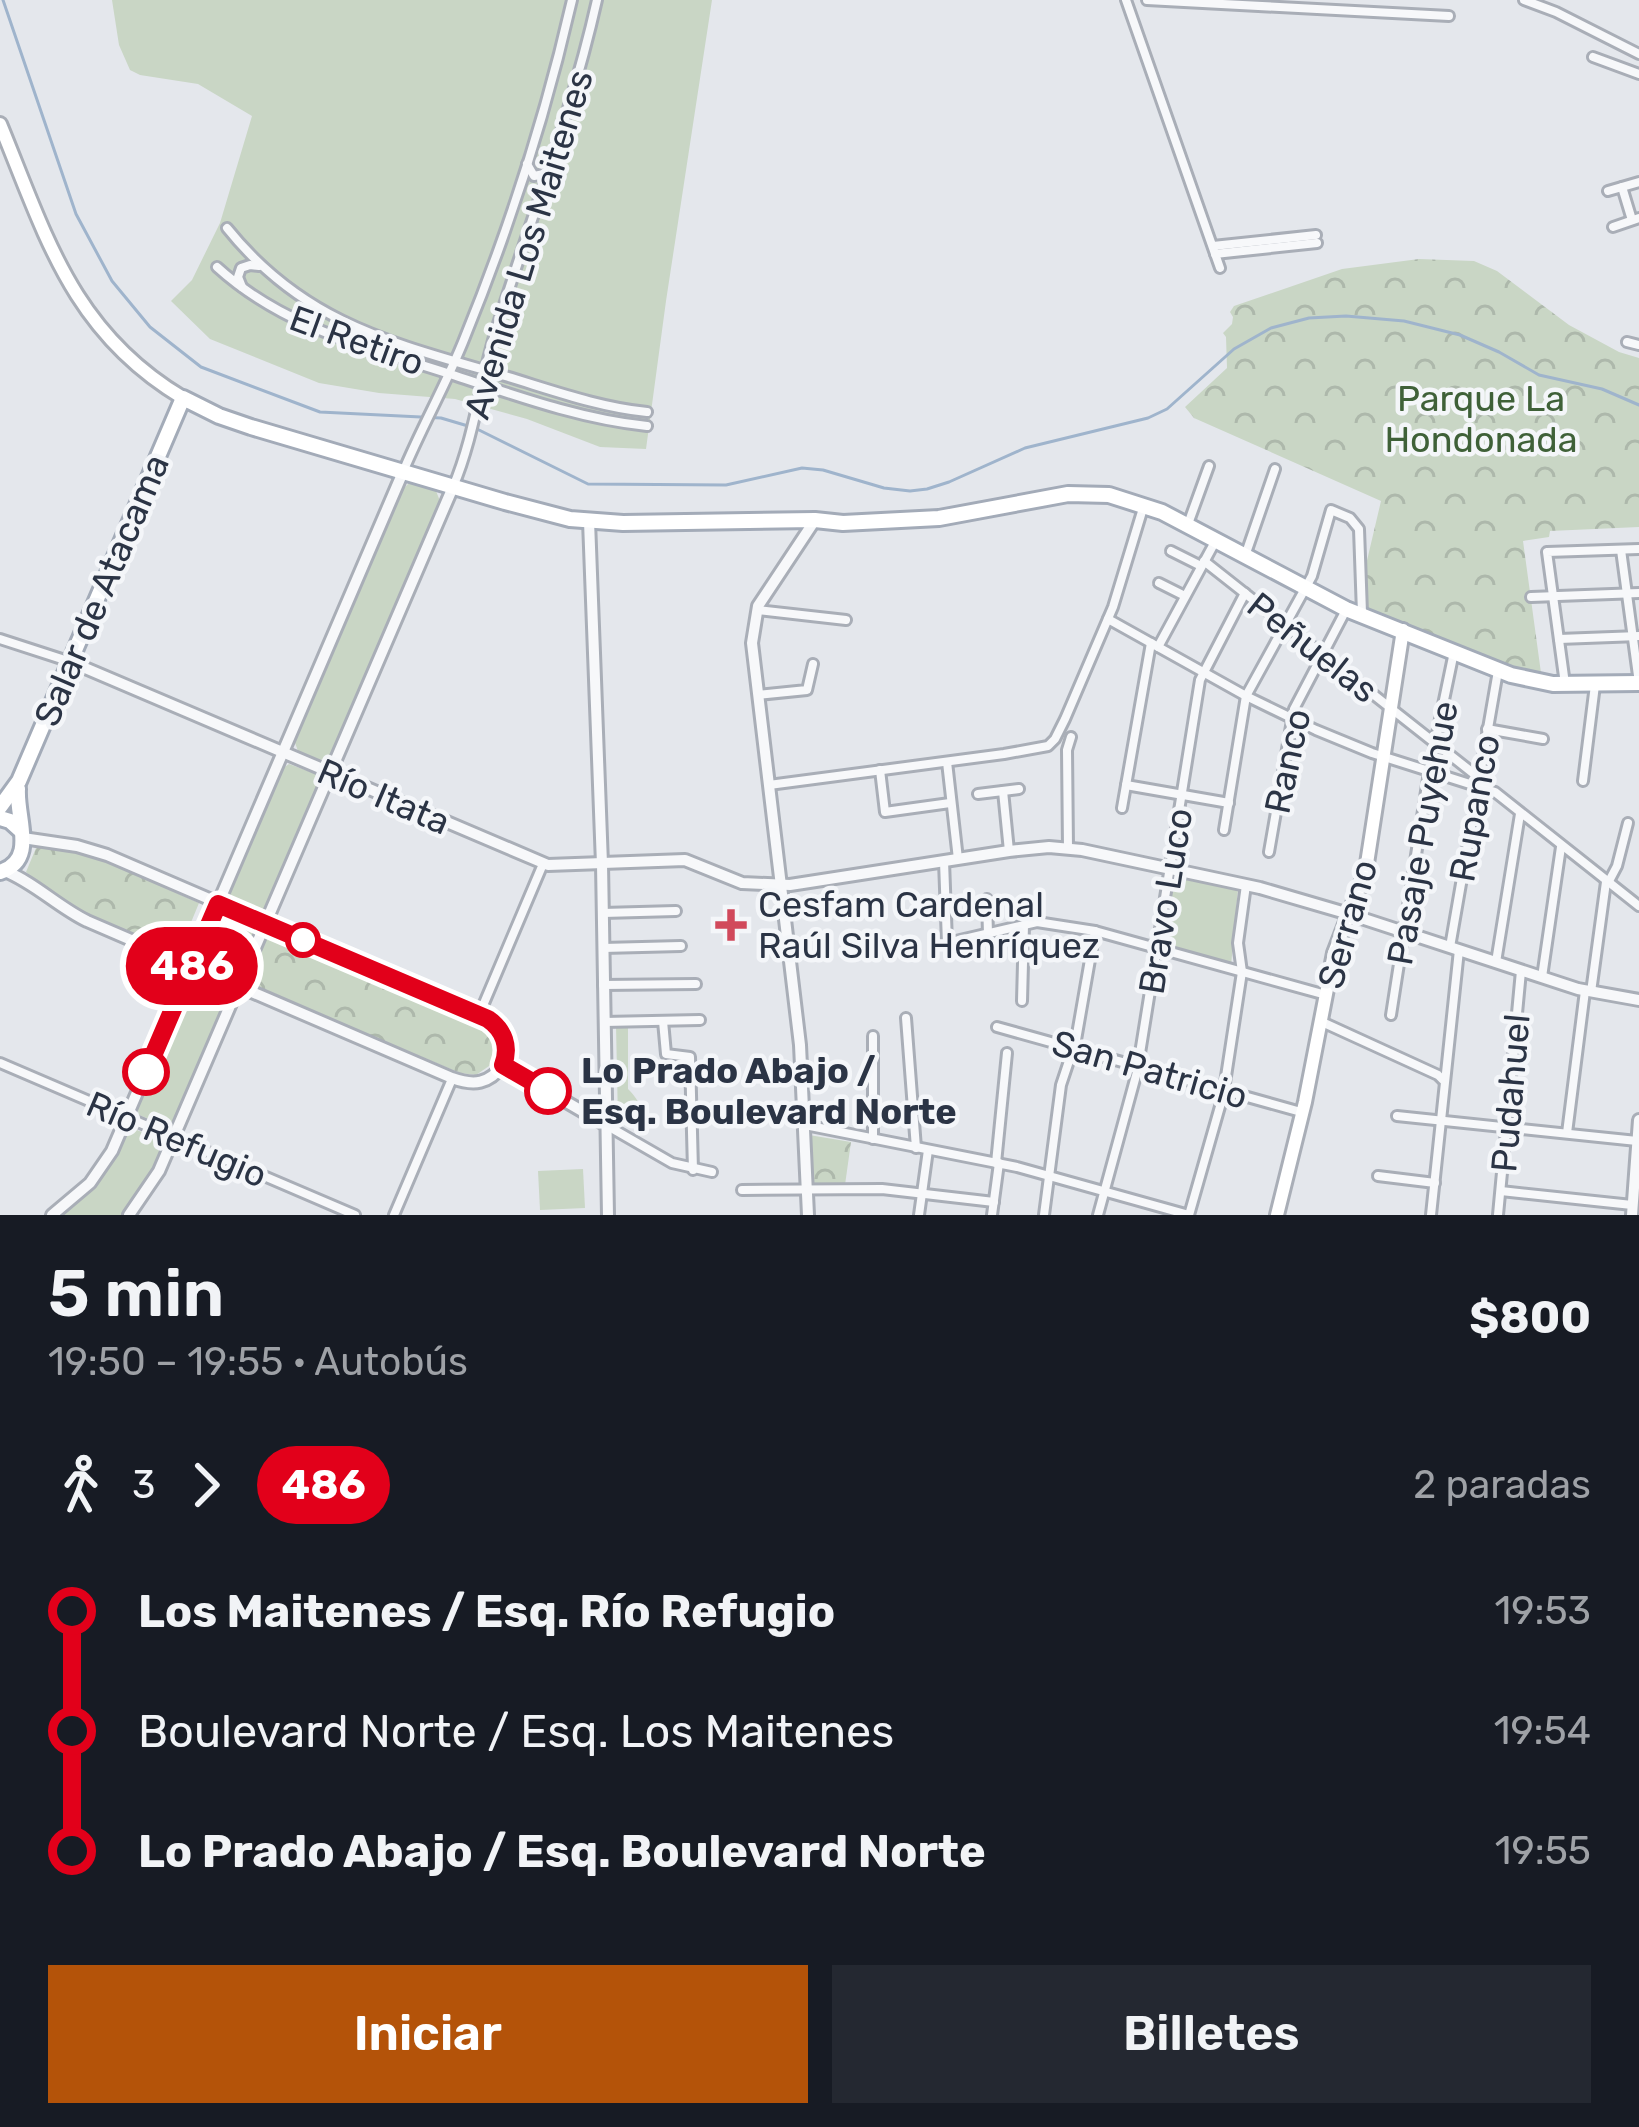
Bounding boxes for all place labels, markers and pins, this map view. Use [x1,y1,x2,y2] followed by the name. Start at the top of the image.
[758,883,1100,967] place label: Cesfam Cardenal Raúl Silva Henríquez
[715,909,747,941] marker: Cesfam Cardenal Raúl Silva Henríquez
[287,924,319,956] unlabelled marker
[581,1049,957,1133] place label: Lo Prado Abajo / Esq. Boulevard Norte
[124,1050,168,1094] unlabelled marker
[526,1069,570,1113] marker: Lo Prado Abajo / Esq. Boulevard Norte

